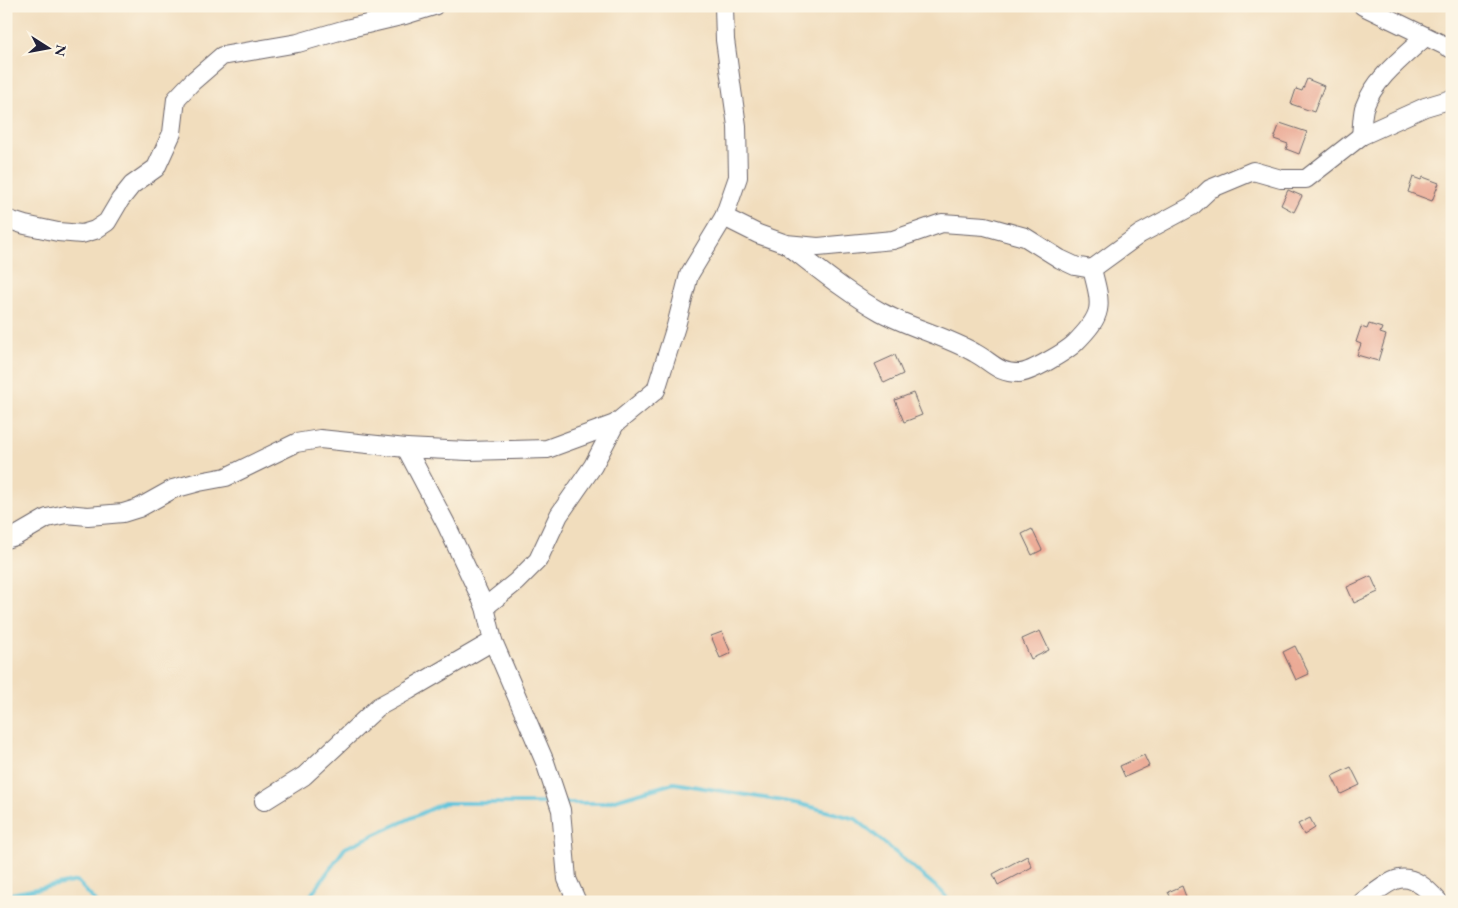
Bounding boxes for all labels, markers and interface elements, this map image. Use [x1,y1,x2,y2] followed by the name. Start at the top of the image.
[22,22,72,72] north arrow
[51,43,71,58] text: N

